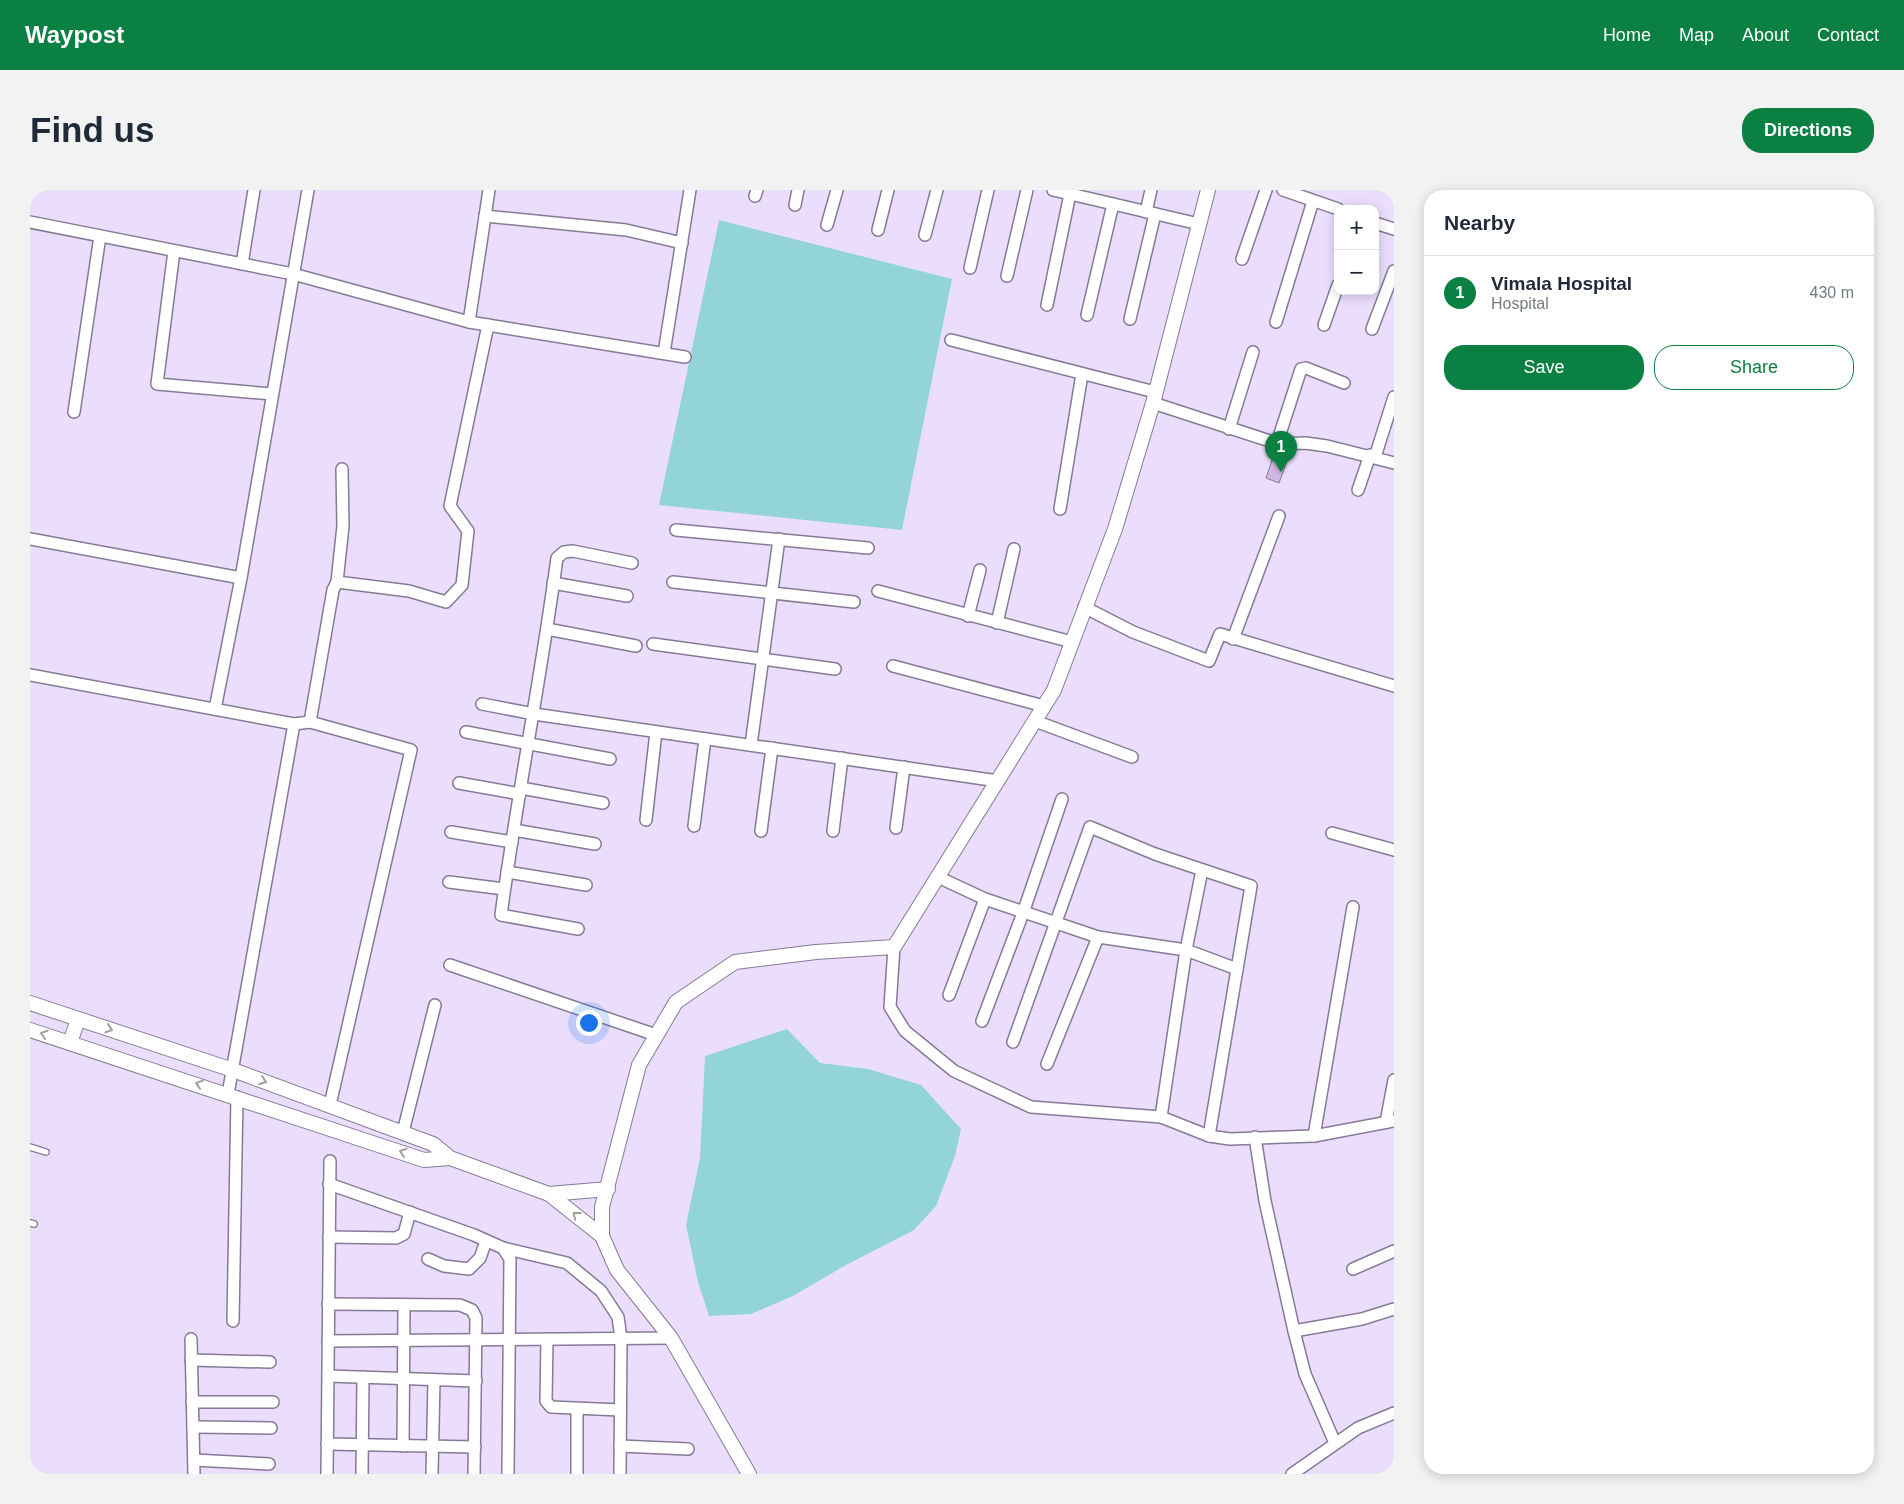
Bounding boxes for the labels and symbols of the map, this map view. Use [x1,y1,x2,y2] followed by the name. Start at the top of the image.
[1265,431,1297,472] pin: 1
[576,1010,602,1036] your location
[105,1023,113,1033] one-way arrow
[41,1030,49,1040] one-way arrow
[259,1075,267,1085] one-way arrow
[195,1080,204,1090] one-way arrow
[399,1148,408,1158] one-way arrow
[572,1211,581,1220] one-way arrow

